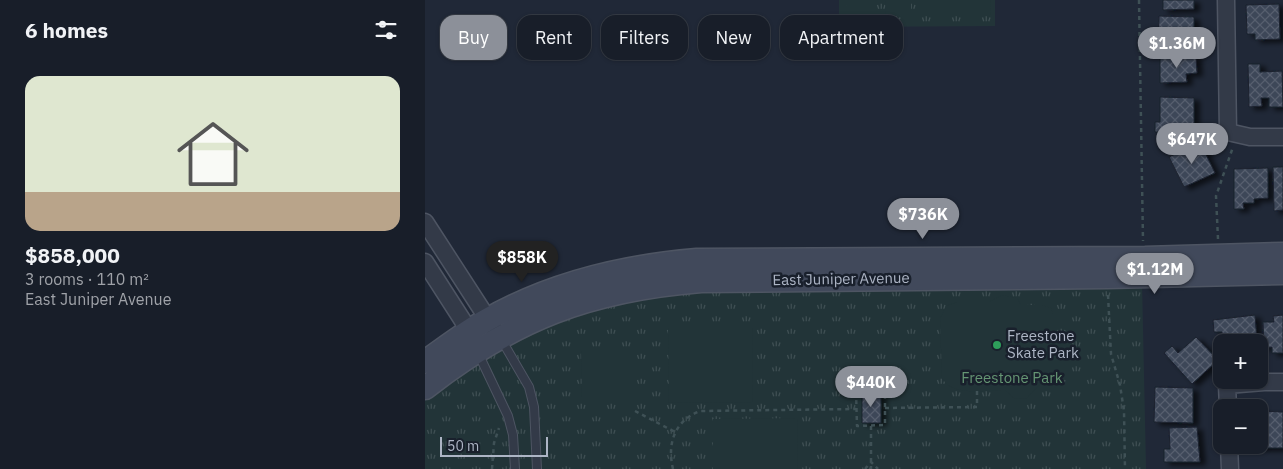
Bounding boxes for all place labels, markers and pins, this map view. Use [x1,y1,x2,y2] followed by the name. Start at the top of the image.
[1136,27,1218,69] pin: $1.36M
[1157,122,1227,165] pin: $647K
[888,198,958,240] pin: $736K
[487,240,557,283] pin: $858K
[1114,252,1196,295] pin: $1.12M
[1007,326,1079,362] place label: Freestone Skate Park
[991,339,1003,351] marker: Freestone Skate Park
[836,366,906,408] pin: $440K

